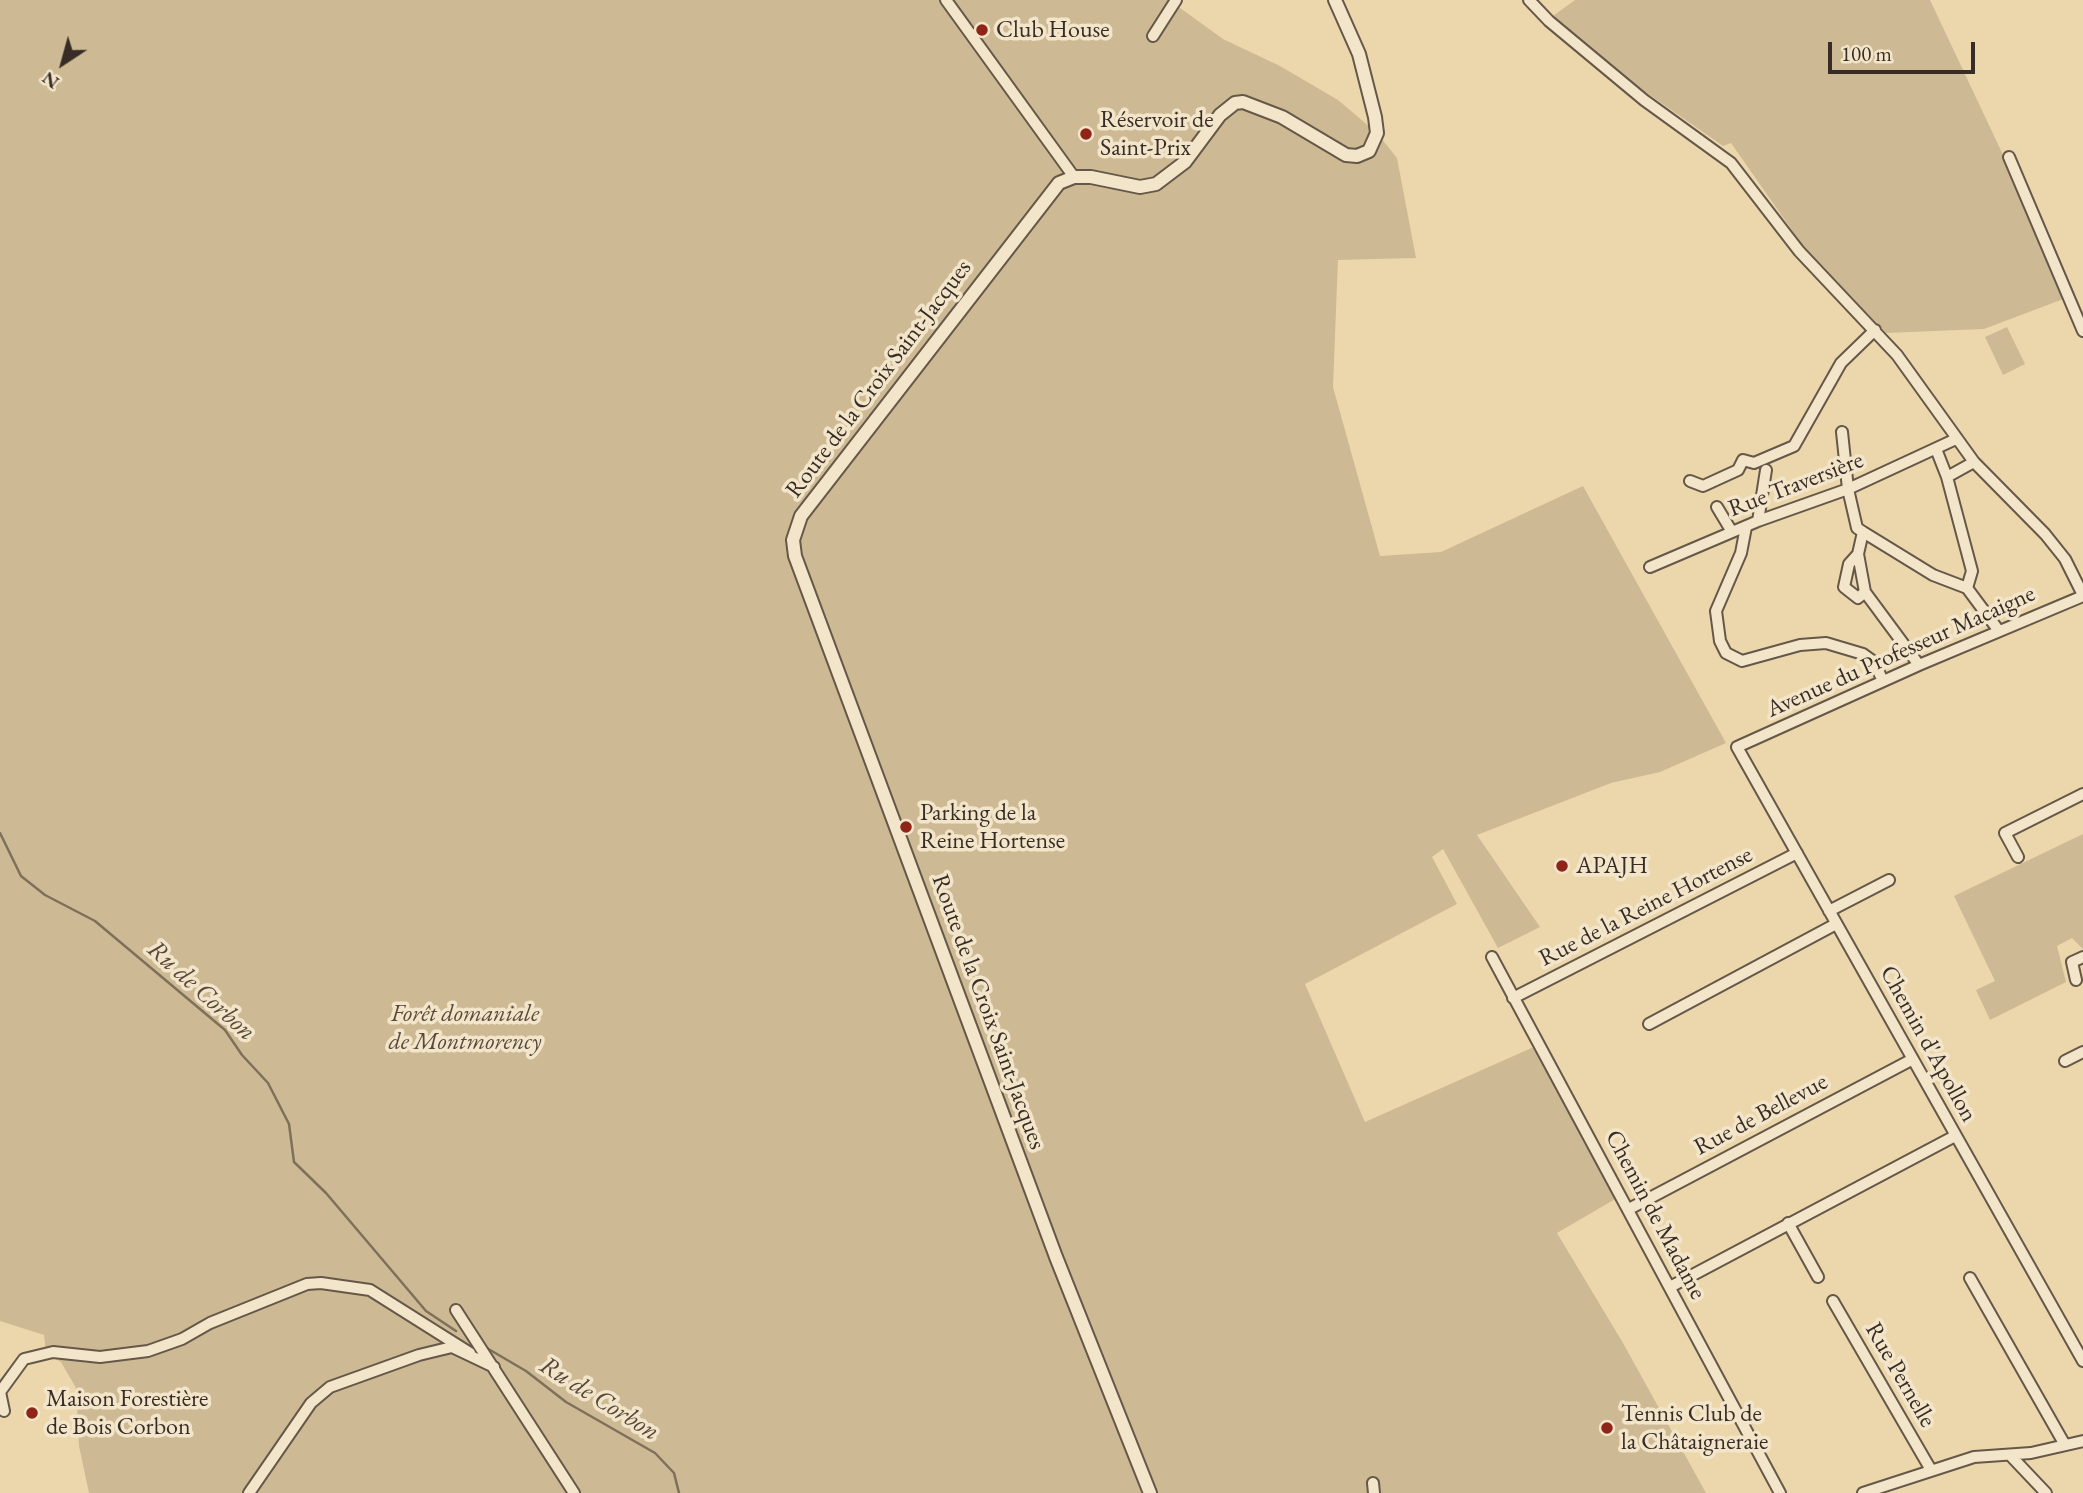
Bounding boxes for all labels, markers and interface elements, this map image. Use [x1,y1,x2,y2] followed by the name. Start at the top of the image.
[996,16,1110,44] place label: Club House
[974,22,990,38] marker: Club House
[28,28,98,98] north arrow
[1831,28,1978,72] scale bar
[1841,40,1892,67] text: 100 m
[37,66,64,95] text: N
[1100,106,1214,162] place label: Réservoir de Saint-Prix
[1078,126,1094,142] marker: Réservoir de Saint-Prix
[780,254,978,504] street label: Route de la Croix Saint-Jacques
[1724,446,1868,524] street label: Rue Traversière
[1762,580,2040,724] street label: Avenue du Professeur Macaigne
[920,799,1065,855] place label: Parking de la Reine Hortense
[898,819,914,835] marker: Parking de la Reine Hortense
[1535,841,1757,973] street label: Rue de la Reine Hortense
[1576,852,1648,880] place label: APAJH
[1554,858,1570,874] marker: APAJH
[925,871,1051,1153] street label: Route de la Croix Saint-Jacques
[140,934,262,1048] water label: Ru de Corbon
[1873,961,1983,1127] street label: Chemin d'Apollon
[388,1000,542,1056] park label: Forêt domaniale de Montmorency
[1689,1068,1833,1162] street label: Rue de Bellevue
[1598,1125,1712,1305] street label: Chemin de Madame
[1858,1317,1942,1433] street label: Rue Pernelle
[533,1350,665,1448] water label: Ru de Corbon
[46,1385,208,1441] place label: Maison Forestière de Bois Corbon
[1621,1400,1768,1456] place label: Tennis Club de la Châtaigneraie
[24,1405,40,1421] marker: Maison Forestière de Bois Corbon
[1599,1420,1615,1436] marker: Tennis Club de la Châtaigneraie

